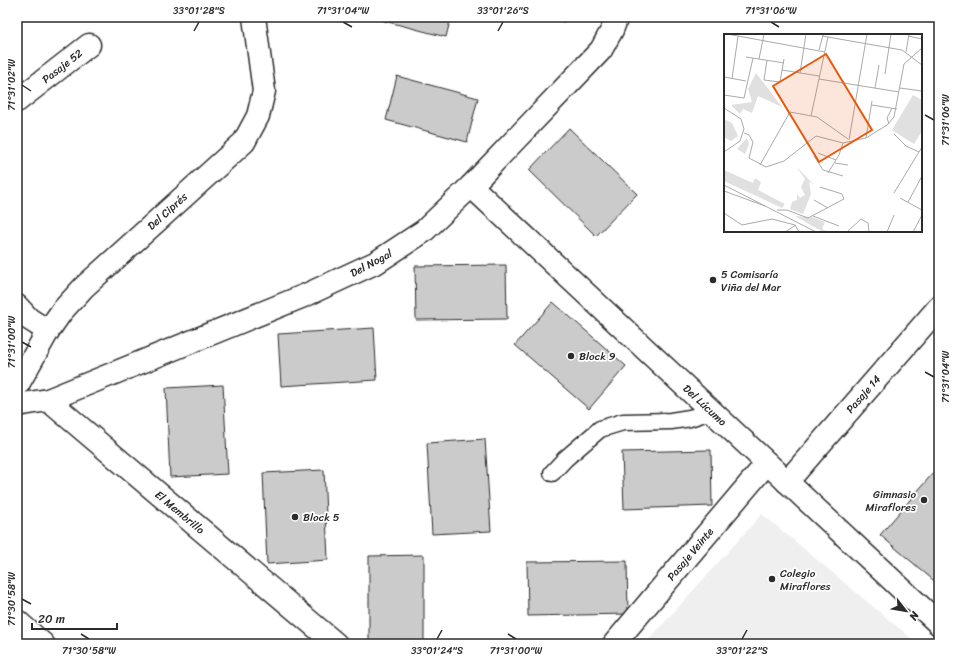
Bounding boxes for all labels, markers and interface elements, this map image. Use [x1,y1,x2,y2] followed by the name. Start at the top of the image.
[173,2,226,20] text: 33°01'28"S
[317,2,369,20] text: 71°31'04"W
[477,2,529,20] text: 33°01'26"S
[745,2,797,20] text: 71°31'06"W
[724,34,922,232] inset map
[38,44,87,89] street label: Pasaje 52
[3,59,21,111] text: 71°31'02"W
[937,94,955,146] text: 71°31'06"W
[143,187,193,235] street label: Del Ciprés
[347,244,397,283] street label: Del Nogal
[721,265,781,297] place label: 5 Comisaría Viña del Mar
[708,275,718,285] marker: 5 Comisaría Viña del Mar
[3,316,21,368] text: 71°31'00"W
[579,347,616,366] place label: Block 9
[566,351,576,361] marker: Block 9
[937,351,955,403] text: 71°31'04"W
[841,371,886,418] street label: Pasaje 14
[678,380,731,431] street label: Del Lúcumo
[865,485,917,517] place label: Gimnasio Miraflores
[150,486,209,539] street label: El Membrillo
[919,495,929,505] marker: Gimnasio Miraflores
[303,508,340,527] place label: Block 5
[290,512,300,522] marker: Block 5
[662,523,719,585] street label: Pasaje Veinte
[780,564,832,596] place label: Colegio Miraflores
[3,572,21,626] text: 71°30'58"W
[767,574,777,584] marker: Colegio Miraflores
[886,591,926,631] north arrow
[32,605,117,631] scale bar
[904,607,925,624] text: N
[38,608,65,630] text: 20 m
[62,642,116,660] text: 71°30'58"W
[411,642,464,660] text: 33°01'24"S
[490,642,542,660] text: 71°31'00"W
[716,642,768,660] text: 33°01'22"S

